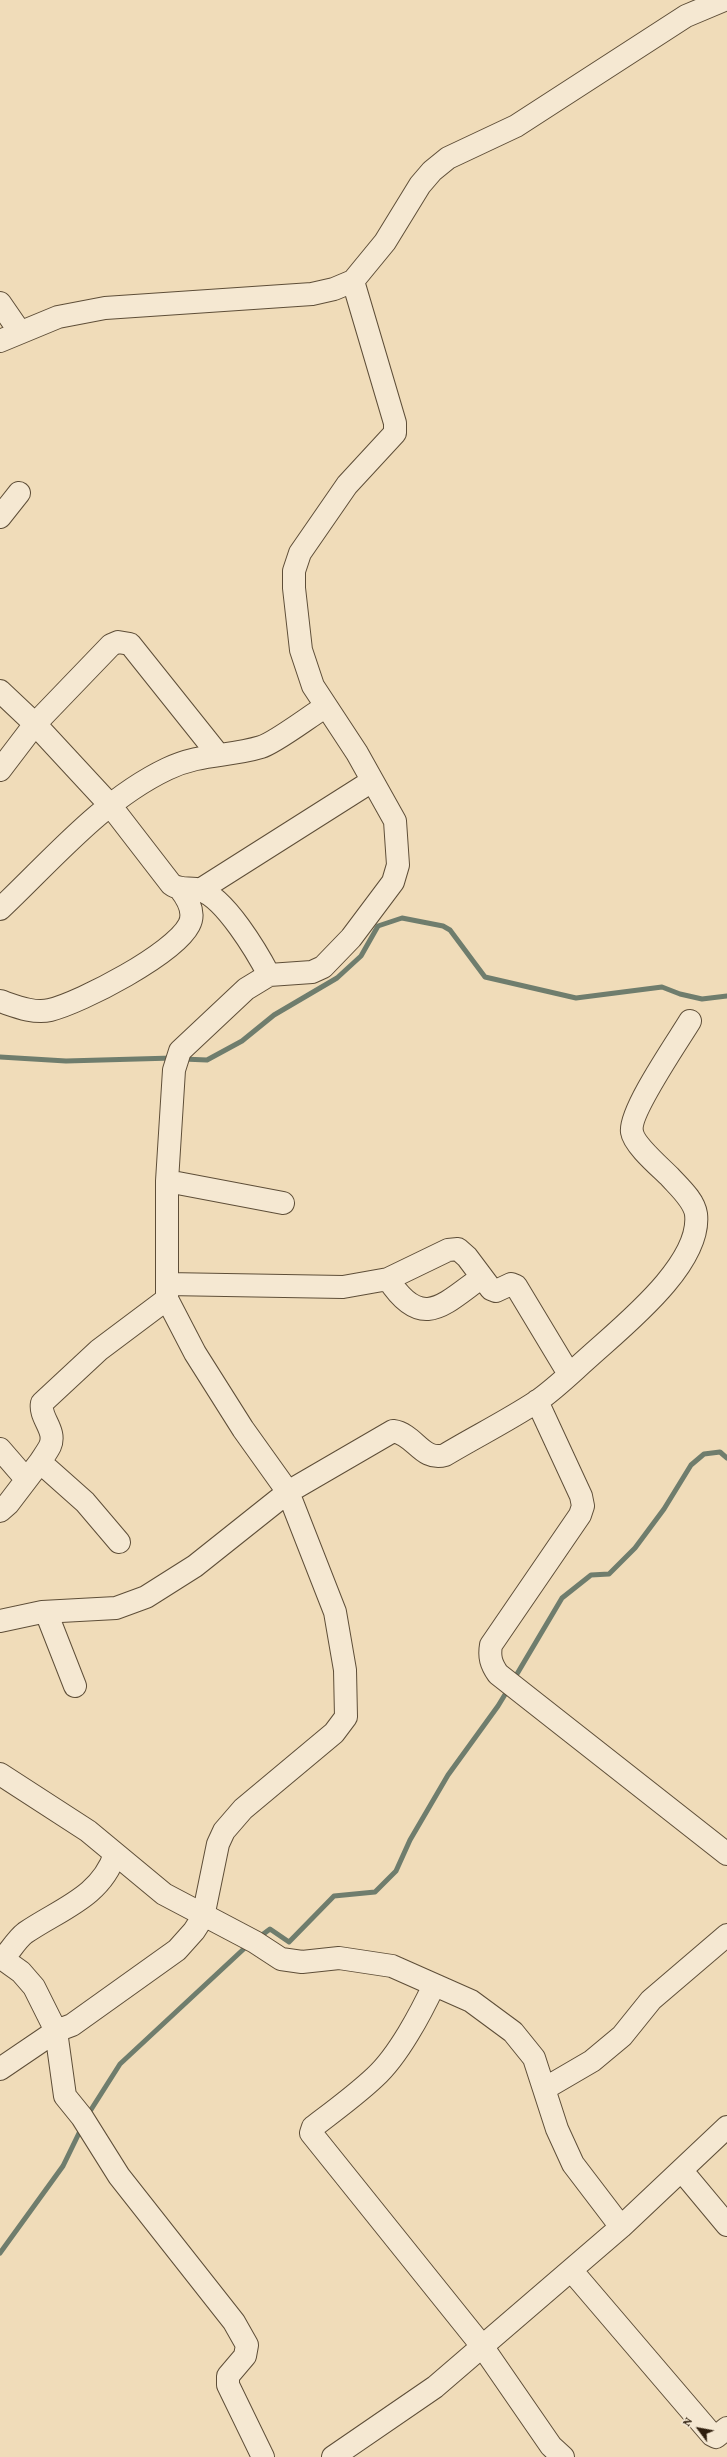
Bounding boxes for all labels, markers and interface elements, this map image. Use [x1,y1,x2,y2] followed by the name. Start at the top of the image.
[679,2409,719,2449] north arrow
[680,2415,697,2430] text: N

